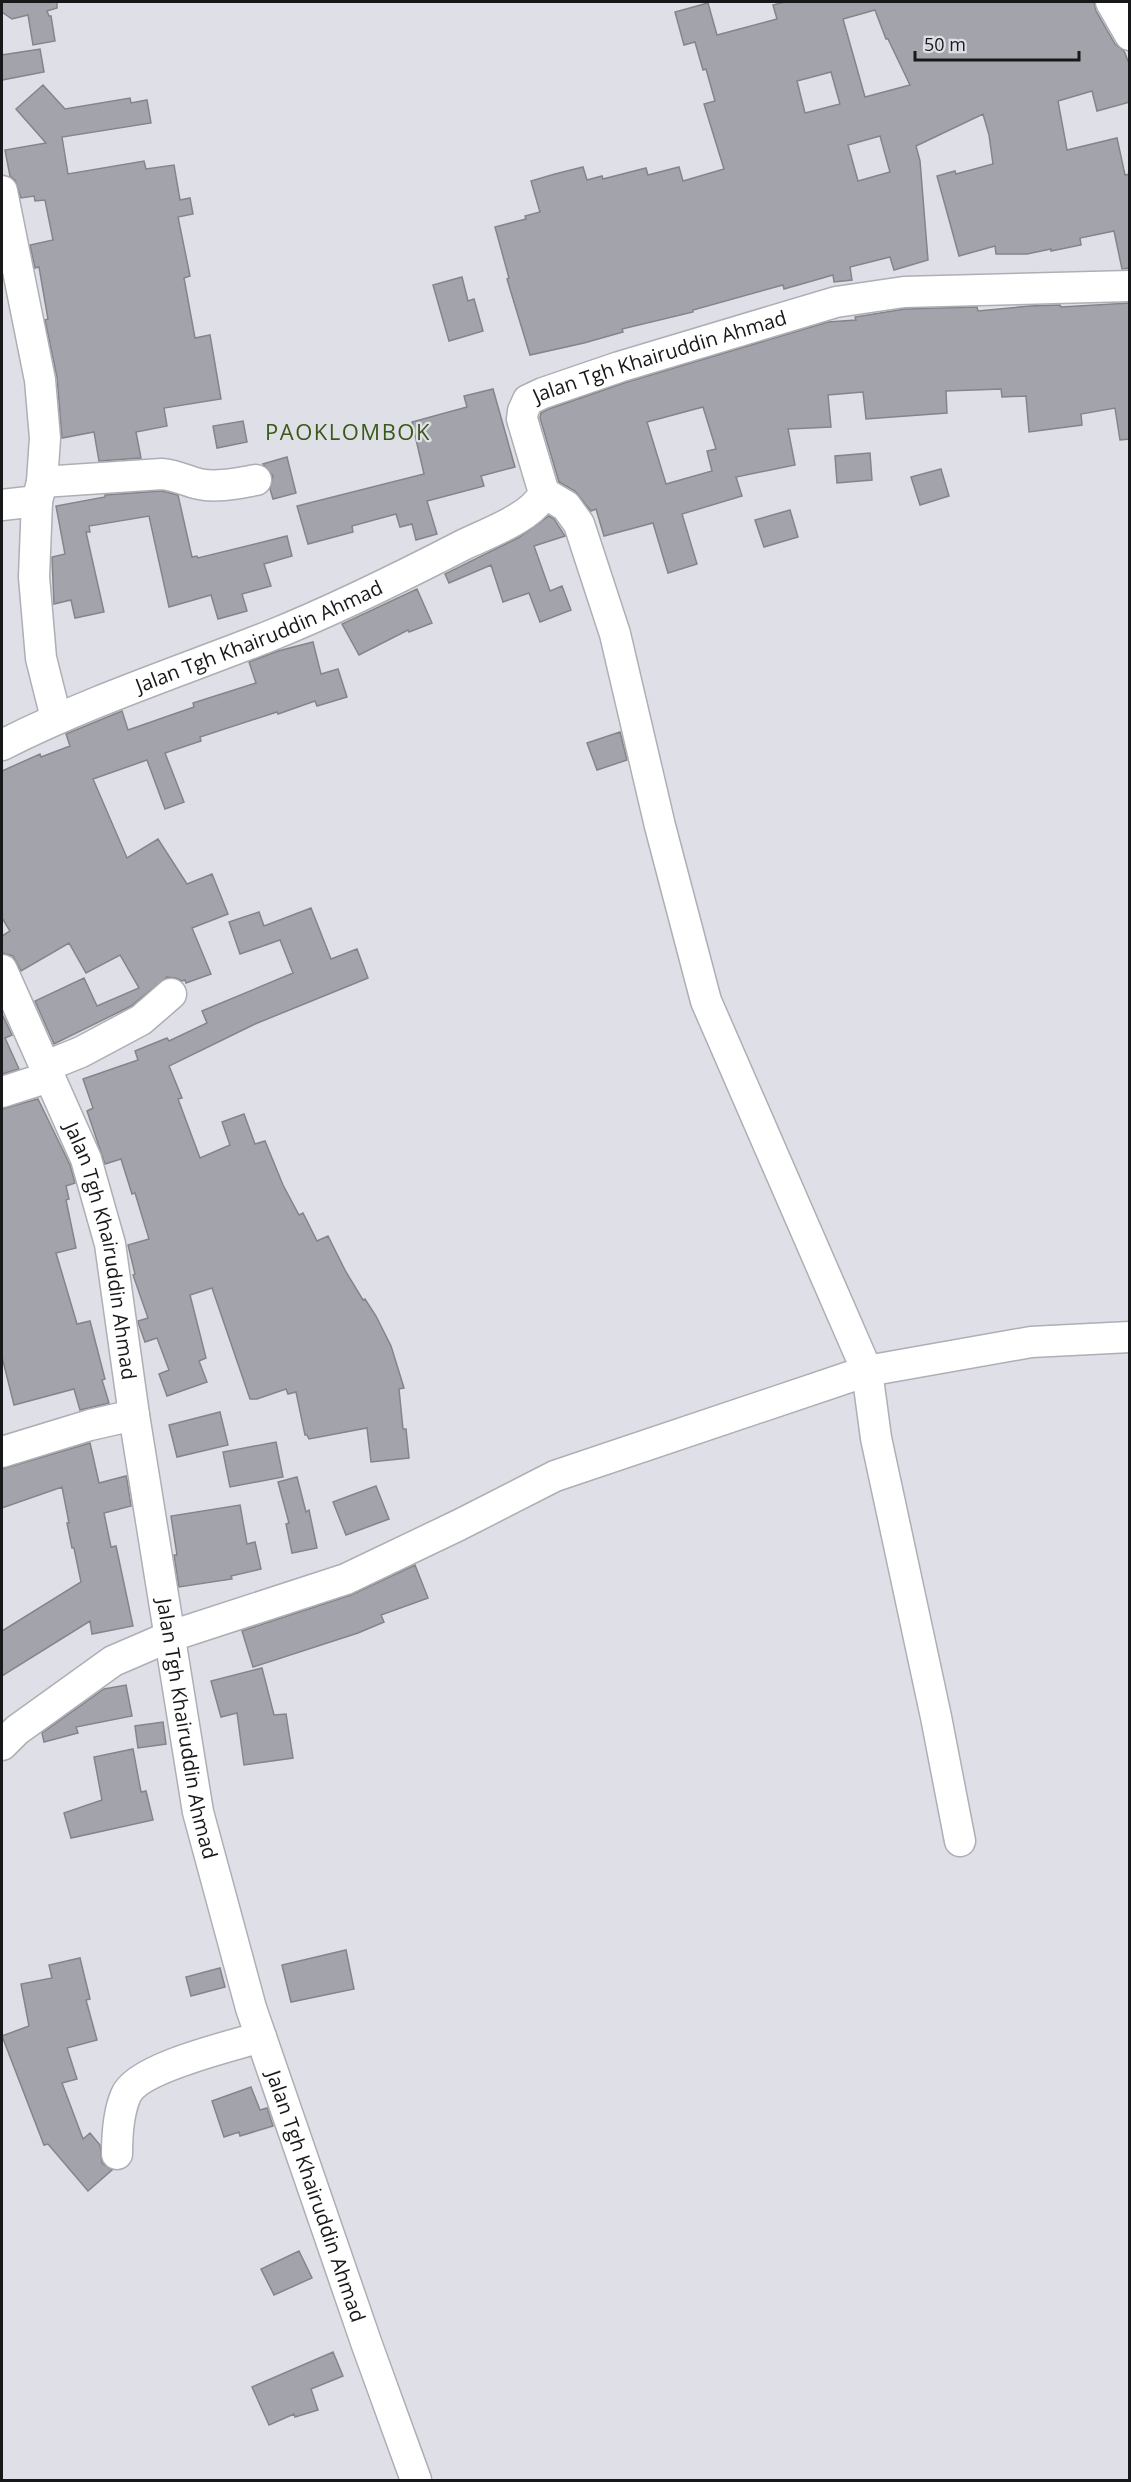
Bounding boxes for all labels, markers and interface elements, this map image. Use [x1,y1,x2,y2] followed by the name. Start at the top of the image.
[915,24,1078,62] scale bar
[924,32,966,56] text: 50 m
[526,304,790,410] street label: Jalan Tgh Khairuddin Ahmad
[265,416,431,446] district label: PAOKLOMBOK
[130,574,387,699] street label: Jalan Tgh Khairuddin Ahmad
[57,1116,143,1382] street label: Jalan Tgh Khairuddin Ahmad
[150,1594,224,1862] street label: Jalan Tgh Khairuddin Ahmad
[260,2065,372,2325] street label: Jalan Tgh Khairuddin Ahmad

